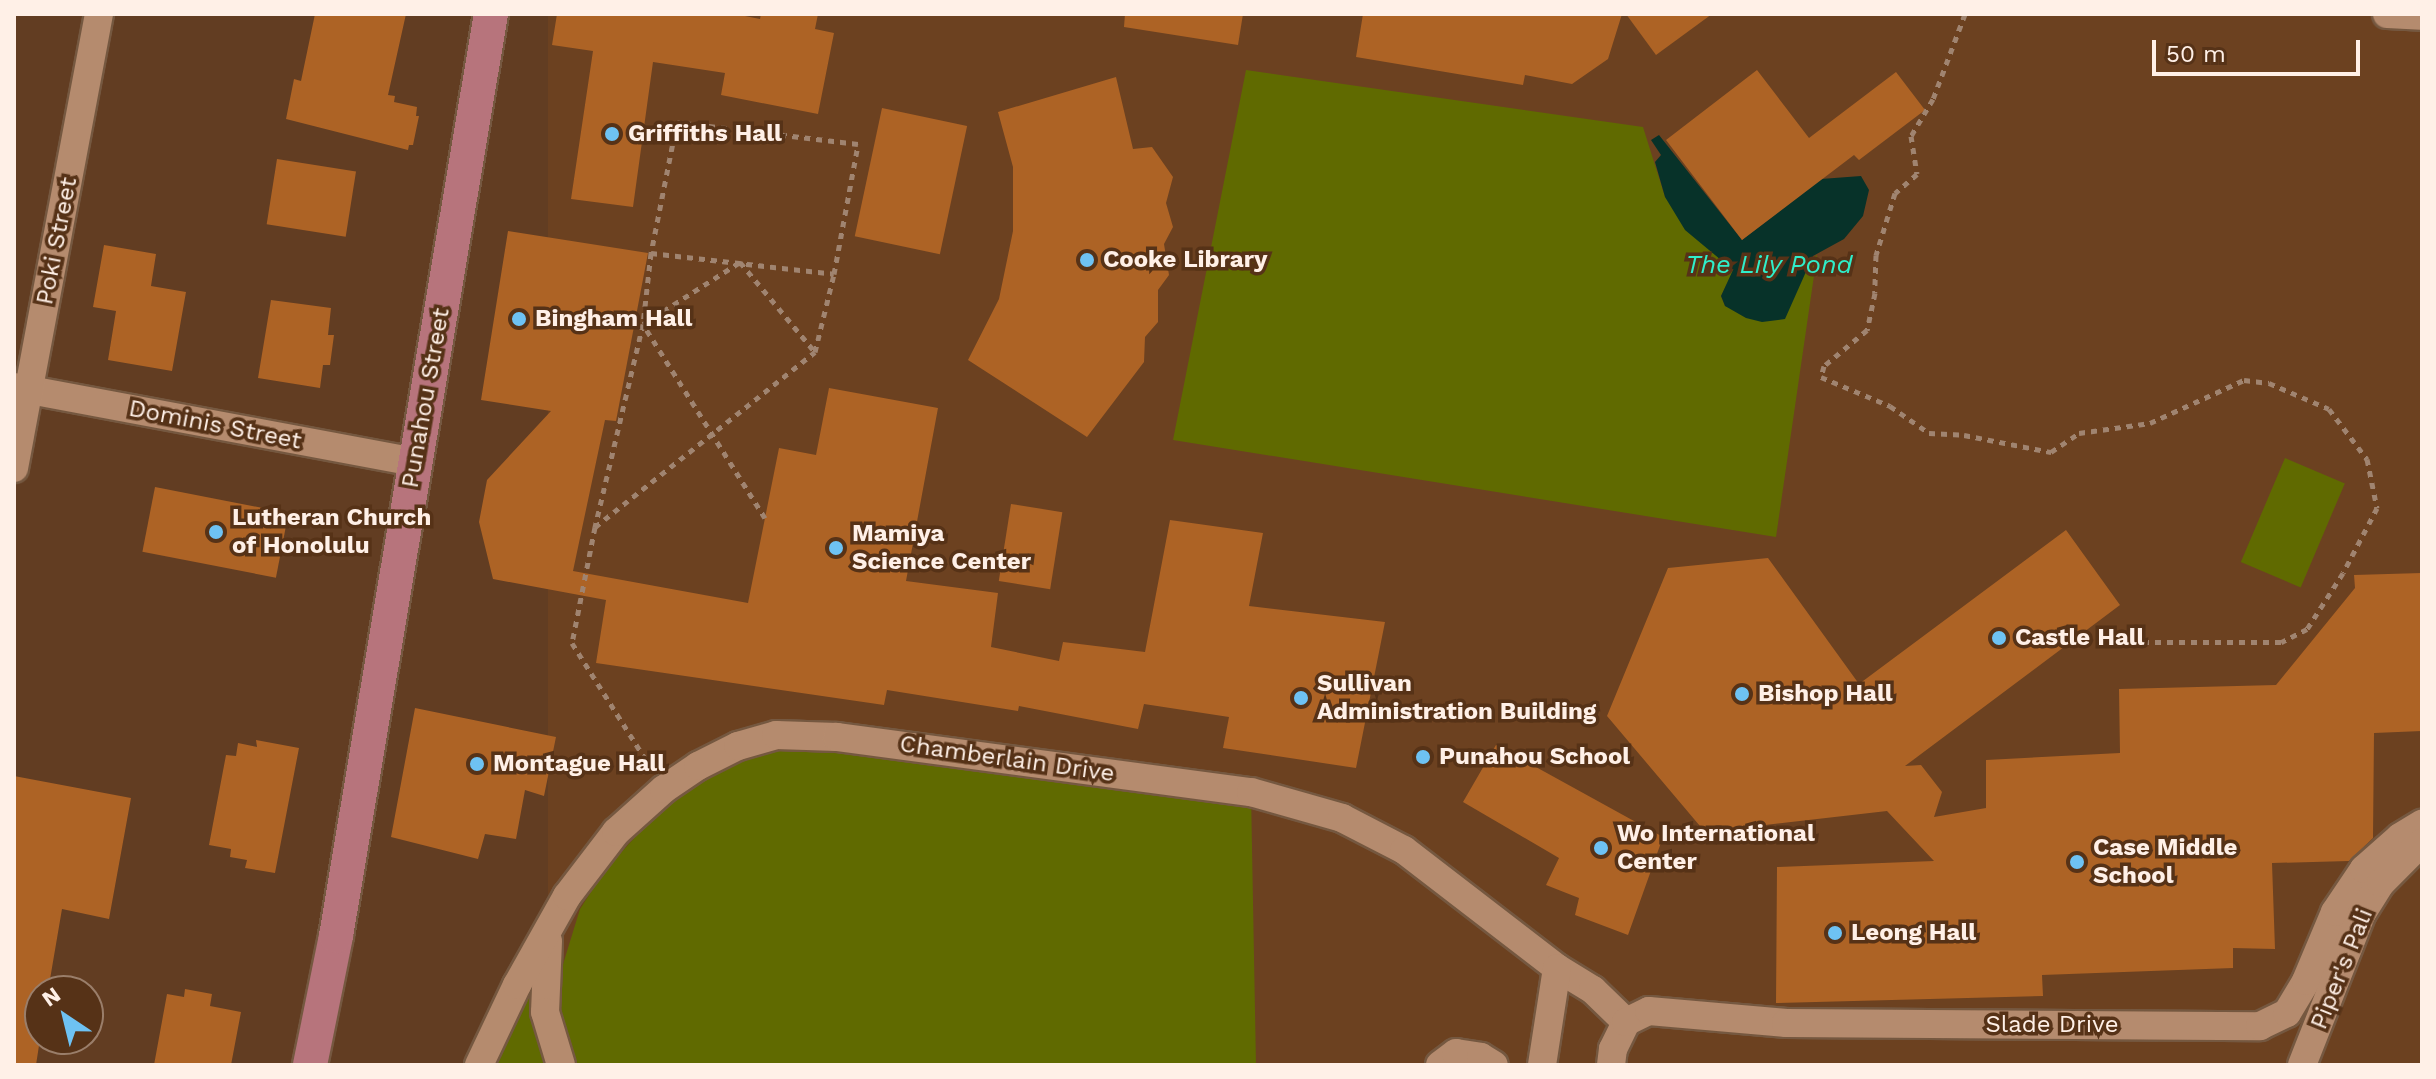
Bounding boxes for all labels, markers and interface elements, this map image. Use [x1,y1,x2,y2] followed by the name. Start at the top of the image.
[2156,24,2364,74] scale bar
[2166,40,2226,68] text: 50 m
[628,120,782,148] place label: Griffiths Hall
[603,125,621,143] marker: Griffiths Hall
[31,175,83,307] street label: Poki Street
[1103,246,1268,274] place label: Cooke Library
[1685,249,1853,281] water label: The Lily Pond
[1078,251,1096,269] marker: Cooke Library
[535,305,692,333] place label: Bingham Hall
[396,306,456,490] street label: Punahou Street
[510,310,528,328] marker: Bingham Hall
[126,394,304,456] street label: Dominis Street
[232,504,431,560] place label: Lutheran Church of Honolulu
[852,520,1031,576] place label: Mamiya Science Center
[207,523,225,541] marker: Lutheran Church of Honolulu
[827,539,845,557] marker: Mamiya Science Center
[2015,624,2144,652] place label: Castle Hall
[1990,629,2008,647] marker: Castle Hall
[1317,670,1596,726] place label: Sullivan Administration Building
[1758,680,1893,708] place label: Bishop Hall
[1733,685,1751,703] marker: Bishop Hall
[1292,689,1310,707] marker: Sullivan Administration Building
[898,730,1116,788] street label: Chamberlain Drive
[1439,743,1630,771] place label: Punahou School
[1414,748,1432,766] marker: Punahou School
[493,750,665,778] place label: Montague Hall
[468,755,486,773] marker: Montague Hall
[1617,820,1815,876] place label: Wo International Center
[2093,834,2237,890] place label: Case Middle School
[1592,839,1610,857] marker: Wo International Center
[2068,853,2086,871] marker: Case Middle School
[2305,904,2379,1034] street label: Piper's Pali
[1851,919,1976,947] place label: Leong Hall
[1826,924,1844,942] marker: Leong Hall
[24,975,104,1055] north arrow
[37,982,65,1011] text: N
[1985,1011,2119,1039] street label: Slade Drive

